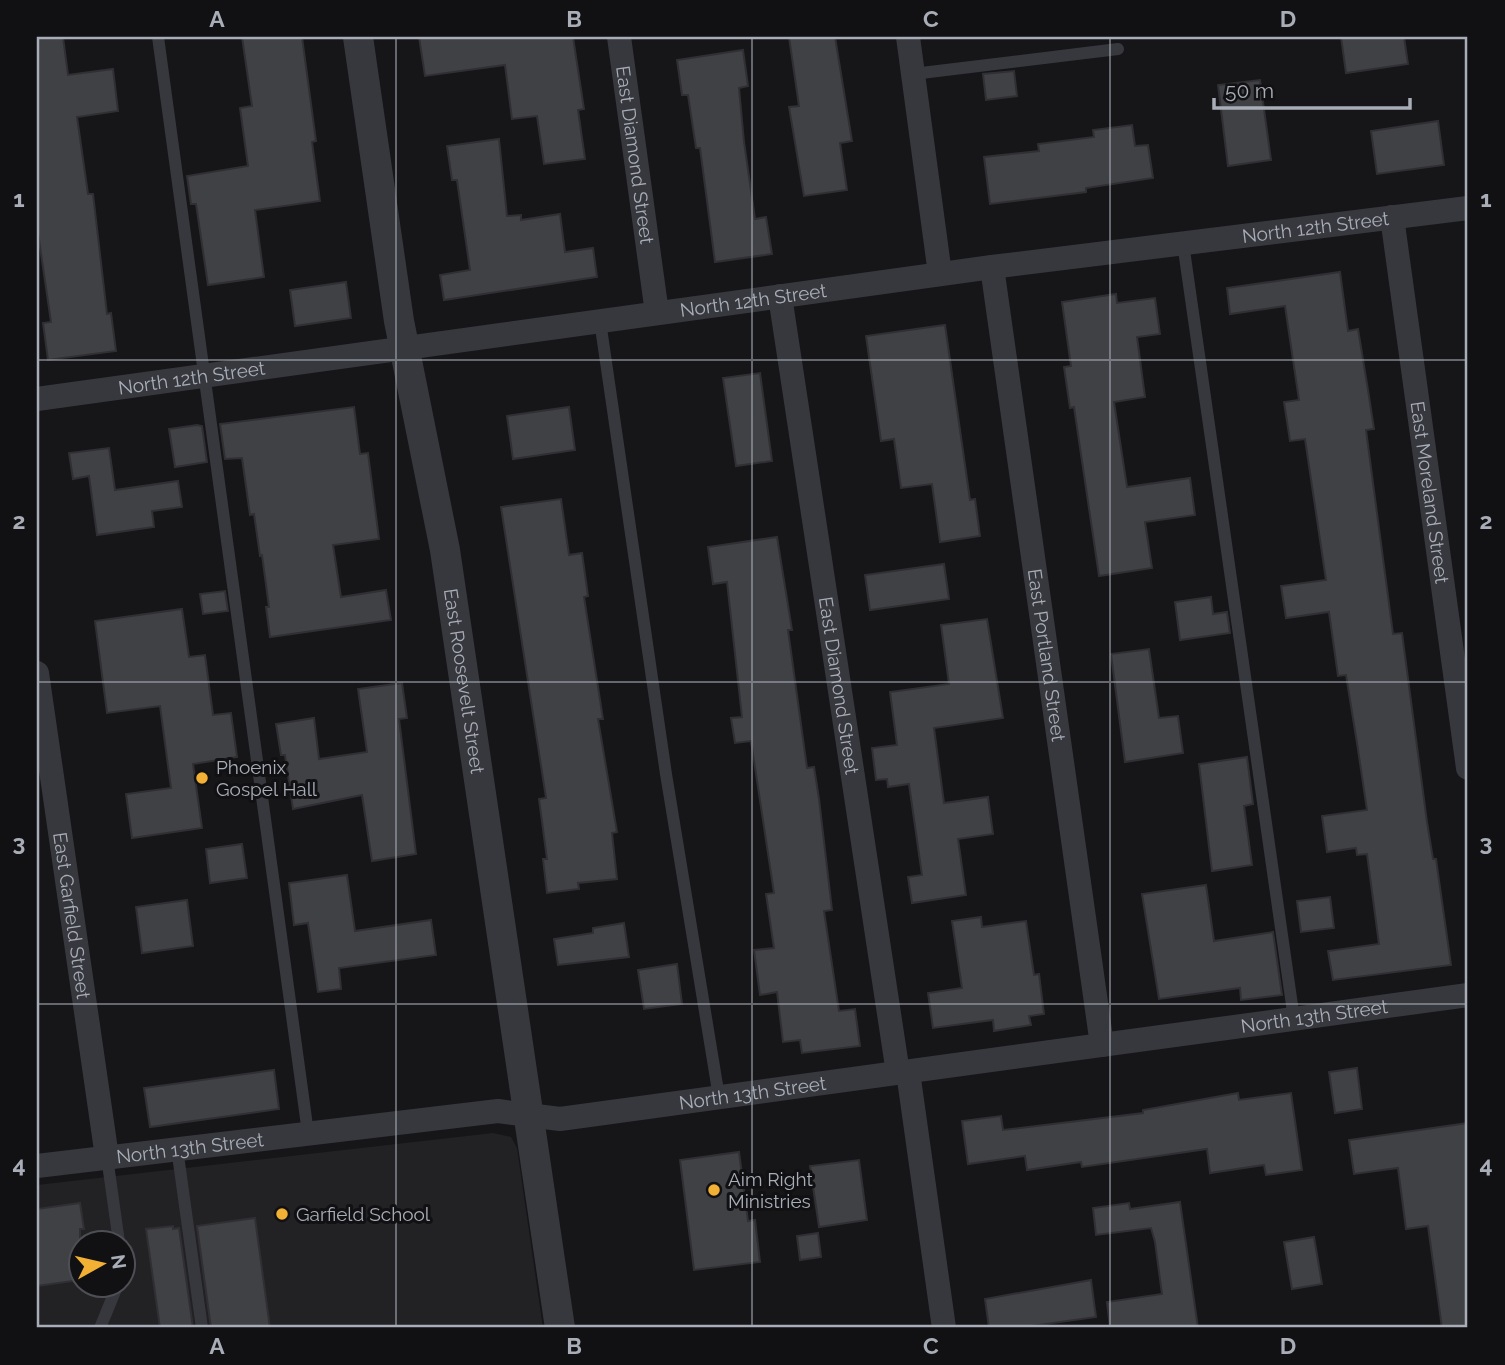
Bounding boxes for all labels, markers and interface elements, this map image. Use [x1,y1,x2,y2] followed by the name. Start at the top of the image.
[209,5,225,32] text: A
[566,5,582,32] text: B
[923,5,939,32] text: C
[1280,5,1296,32] text: D
[612,64,658,246] street label: East Diamond Street
[1214,66,1410,110] scale bar
[1225,78,1274,103] text: 50 m
[13,185,25,212] text: 1
[1480,185,1492,212] text: 1
[1241,207,1391,247] street label: North 12th Street
[678,279,829,321] street label: North 12th Street
[117,357,267,399] street label: North 12th Street
[1407,400,1454,585] street label: East Moreland Street
[13,507,25,534] text: 2
[1480,507,1492,534] text: 2
[1024,567,1070,744] street label: East Portland Street
[440,587,489,776] street label: East Roosevelt Street
[815,595,864,777] street label: East Diamond Street
[216,756,318,800] place label: Phoenix Gospel Hall
[194,770,210,786] marker: Phoenix Gospel Hall
[13,829,25,856] text: 3
[1480,829,1492,856] text: 3
[49,831,95,1001] street label: East Garfield Street
[1239,995,1390,1037] street label: North 13th Street
[678,1072,828,1114] street label: North 13th Street
[115,1128,265,1167] street label: North 13th Street
[12,1151,26,1178] text: 4
[1479,1151,1493,1178] text: 4
[728,1168,813,1212] place label: Aim Right Ministries
[706,1182,722,1198] marker: Aim Right Ministries
[296,1203,431,1225] place label: Garfield School
[274,1206,290,1222] marker: Garfield School
[66,1228,136,1298] north arrow
[107,1253,131,1270] text: N
[209,1332,225,1359] text: A
[566,1332,582,1359] text: B
[923,1332,939,1359] text: C
[1280,1332,1296,1359] text: D

